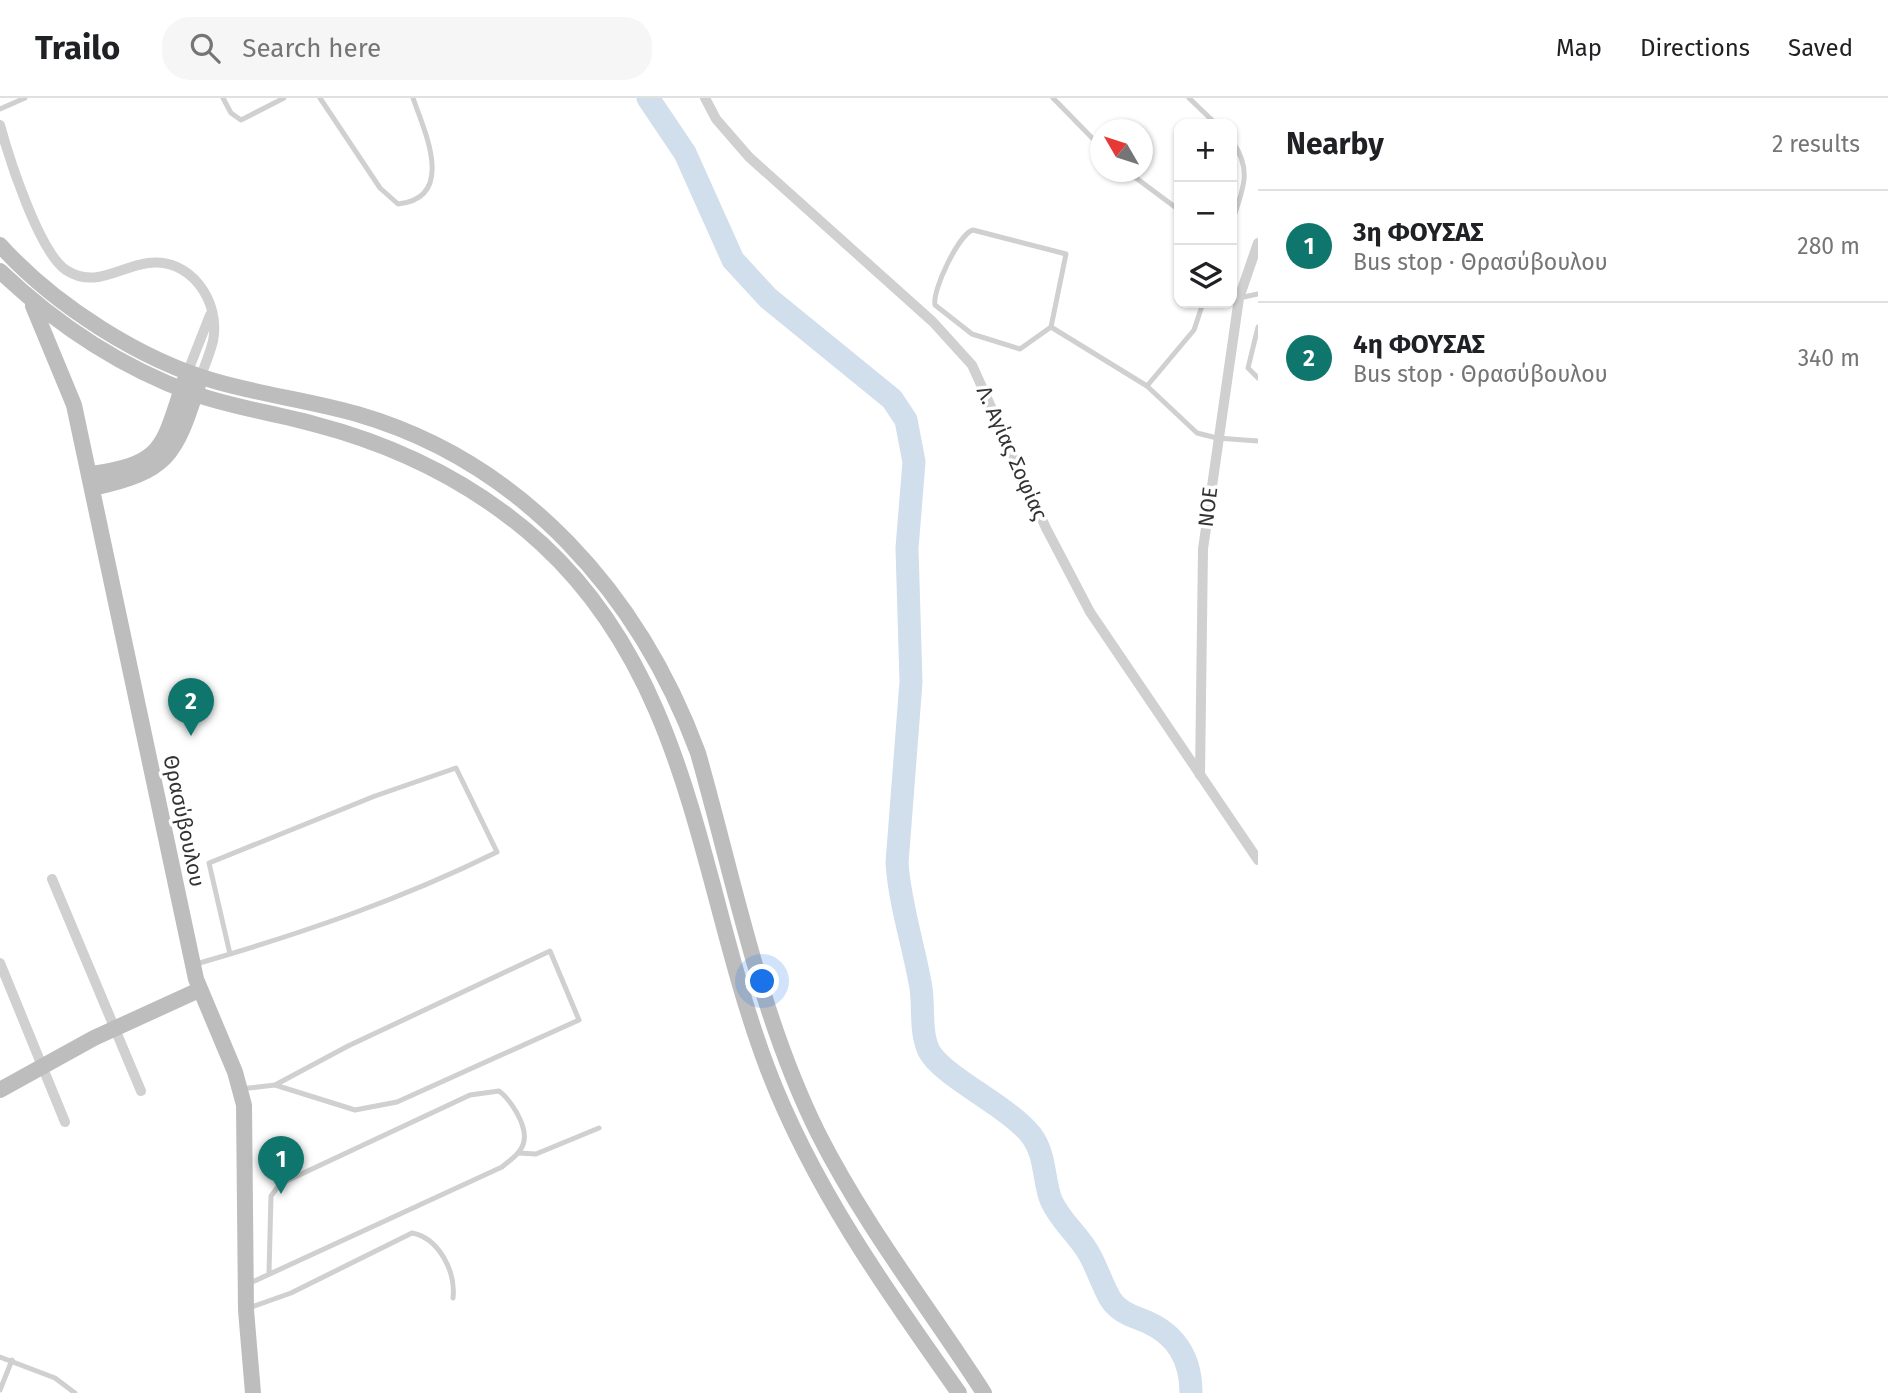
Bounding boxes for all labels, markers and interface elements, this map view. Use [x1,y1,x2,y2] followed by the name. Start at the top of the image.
[162,17,652,80] search box
[35,28,120,68] text: Trailo
[186,29,224,67] icon: search
[242,33,381,64] text: Search here
[1556,34,1602,62] text: Map
[1640,34,1750,62] text: Directions
[1788,34,1853,62] text: Saved
[1090,119,1153,182] north arrow
[1174,119,1237,308] map controls
[1174,119,1237,182] button: +
[1286,126,1384,162] text: Nearby
[1772,130,1860,158] text: 2 results
[1174,182,1237,245] button: −
[1353,217,1484,248] text: 3η ΦΟΥΣΑΣ
[1304,232,1314,260] text: 1
[1797,232,1860,260] text: 280 m
[1174,245,1237,308] button: layers
[1353,248,1608,276] text: Bus stop · Θρασύβουλου
[1353,329,1485,360] text: 4η ΦΟΥΣΑΣ
[1303,344,1315,372] text: 2
[1798,344,1860,372] text: 340 m
[1353,360,1608,388] text: Bus stop · Θρασύβουλου
[971,382,1053,524] street label: Λ. Αγίας Σοφίας
[1193,486,1223,528] street label: NOE
[168,678,214,736] pin: 2
[157,753,211,889] street label: Θρασύβουλου
[745,964,779,998] your location
[258,1136,304,1194] pin: 1

